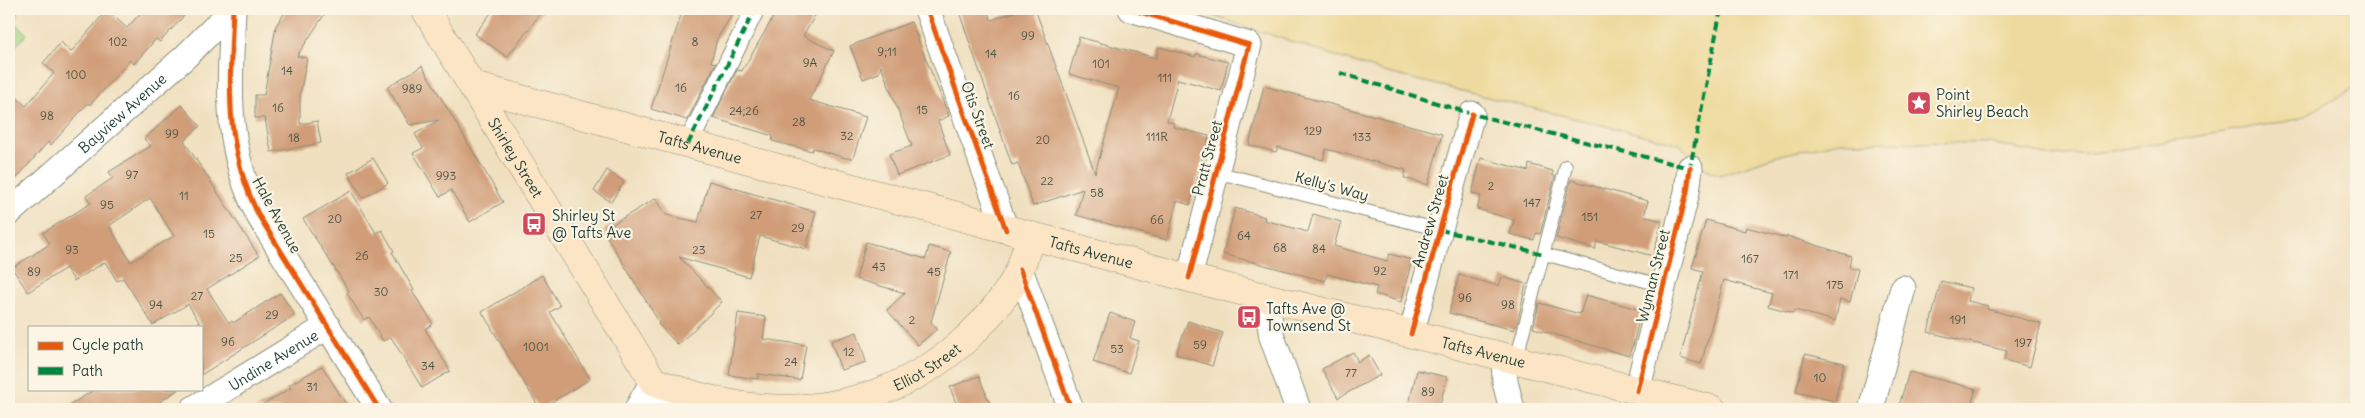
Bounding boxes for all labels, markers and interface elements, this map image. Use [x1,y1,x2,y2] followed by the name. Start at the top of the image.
[1021,28,1035,43] house number: 99
[108,34,128,49] house number: 102
[692,34,699,49] house number: 8
[877,44,897,59] house number: 9;11
[985,46,997,61] house number: 14
[803,55,818,70] house number: 9A
[1092,56,1110,71] house number: 101
[281,63,293,78] house number: 14
[66,67,86,82] house number: 100
[74,69,170,157] street label: Bayview Avenue
[1158,70,1172,85] house number: 111
[957,79,999,151] street label: Otis Street
[675,80,687,95] house number: 16
[402,81,422,96] house number: 989
[1936,85,2029,121] place label: Point Shirley Beach
[1008,88,1020,103] house number: 16
[1906,90,1932,116] place icon: Point Shirley Beach
[272,100,284,115] house number: 16
[916,102,928,117] house number: 15
[729,103,759,118] house number: 24;26
[40,108,54,123] house number: 98
[484,114,548,201] street label: Shirley Street
[792,114,806,129] house number: 28
[1188,118,1226,198] street label: Pratt Street
[1304,123,1322,138] house number: 129
[165,126,179,141] house number: 99
[656,127,744,167] street label: Tafts Avenue
[840,128,854,143] house number: 32
[1146,129,1168,144] house number: 111R
[1353,129,1371,144] house number: 133
[288,130,300,145] house number: 18
[1036,132,1050,147] house number: 20
[126,167,139,182] house number: 97
[1293,167,1371,205] street label: Kelly's Way
[436,168,456,183] house number: 993
[1408,172,1452,270] street label: Andrew Street
[248,173,306,257] street label: Hale Avenue
[1040,173,1054,188] house number: 22
[1488,178,1495,193] house number: 2
[1090,185,1104,200] house number: 58
[179,188,189,203] house number: 11
[1523,195,1541,210] house number: 147
[100,197,114,212] house number: 95
[552,206,631,242] place label: Shirley St @ Tafts Ave
[750,207,762,222] house number: 27
[1582,209,1598,224] house number: 151
[328,211,342,226] house number: 20
[521,211,547,237] bus stop icon: Shirley St @ Tafts Ave
[1150,212,1164,227] house number: 66
[791,220,805,235] house number: 29
[203,226,215,241] house number: 15
[1632,227,1674,325] street label: Wyman Street
[1237,228,1251,243] house number: 64
[1047,231,1135,272] street label: Tafts Avenue
[1273,240,1287,255] house number: 68
[1312,241,1326,256] house number: 84
[65,242,79,257] house number: 93
[692,242,706,257] house number: 23
[355,248,369,263] house number: 26
[229,250,243,265] house number: 25
[1741,251,1759,266] house number: 167
[872,259,886,274] house number: 43
[1373,263,1387,278] house number: 92
[27,264,41,279] house number: 89
[927,264,941,279] house number: 45
[1783,267,1799,282] house number: 171
[1826,277,1844,292] house number: 175
[374,284,388,299] house number: 30
[191,288,203,303] house number: 27
[1458,290,1472,305] house number: 96
[149,297,163,312] house number: 94
[1501,297,1515,312] house number: 98
[1266,299,1351,335] place label: Tafts Ave @ Townsend St
[1236,304,1262,330] bus stop icon: Tafts Ave @ Townsend St
[265,307,279,322] house number: 29
[909,312,916,327] house number: 2
[1950,312,1966,327] house number: 191
[225,325,321,394] street label: Undine Avenue
[28,326,202,390] legend
[1440,332,1528,371] street label: Tafts Avenue
[221,334,235,349] house number: 96
[72,335,144,354] text: Cycle path
[2014,335,2032,350] house number: 197
[1193,337,1207,352] house number: 59
[523,339,549,354] house number: 1001
[890,339,964,395] street label: Elliot Street
[1110,341,1124,356] house number: 53
[843,344,855,359] house number: 12
[784,354,798,369] house number: 24
[421,358,435,373] house number: 34
[72,361,103,380] text: Path
[1345,365,1357,380] house number: 77
[1814,370,1826,385] house number: 10
[306,379,318,394] house number: 31
[1421,384,1435,399] house number: 89

